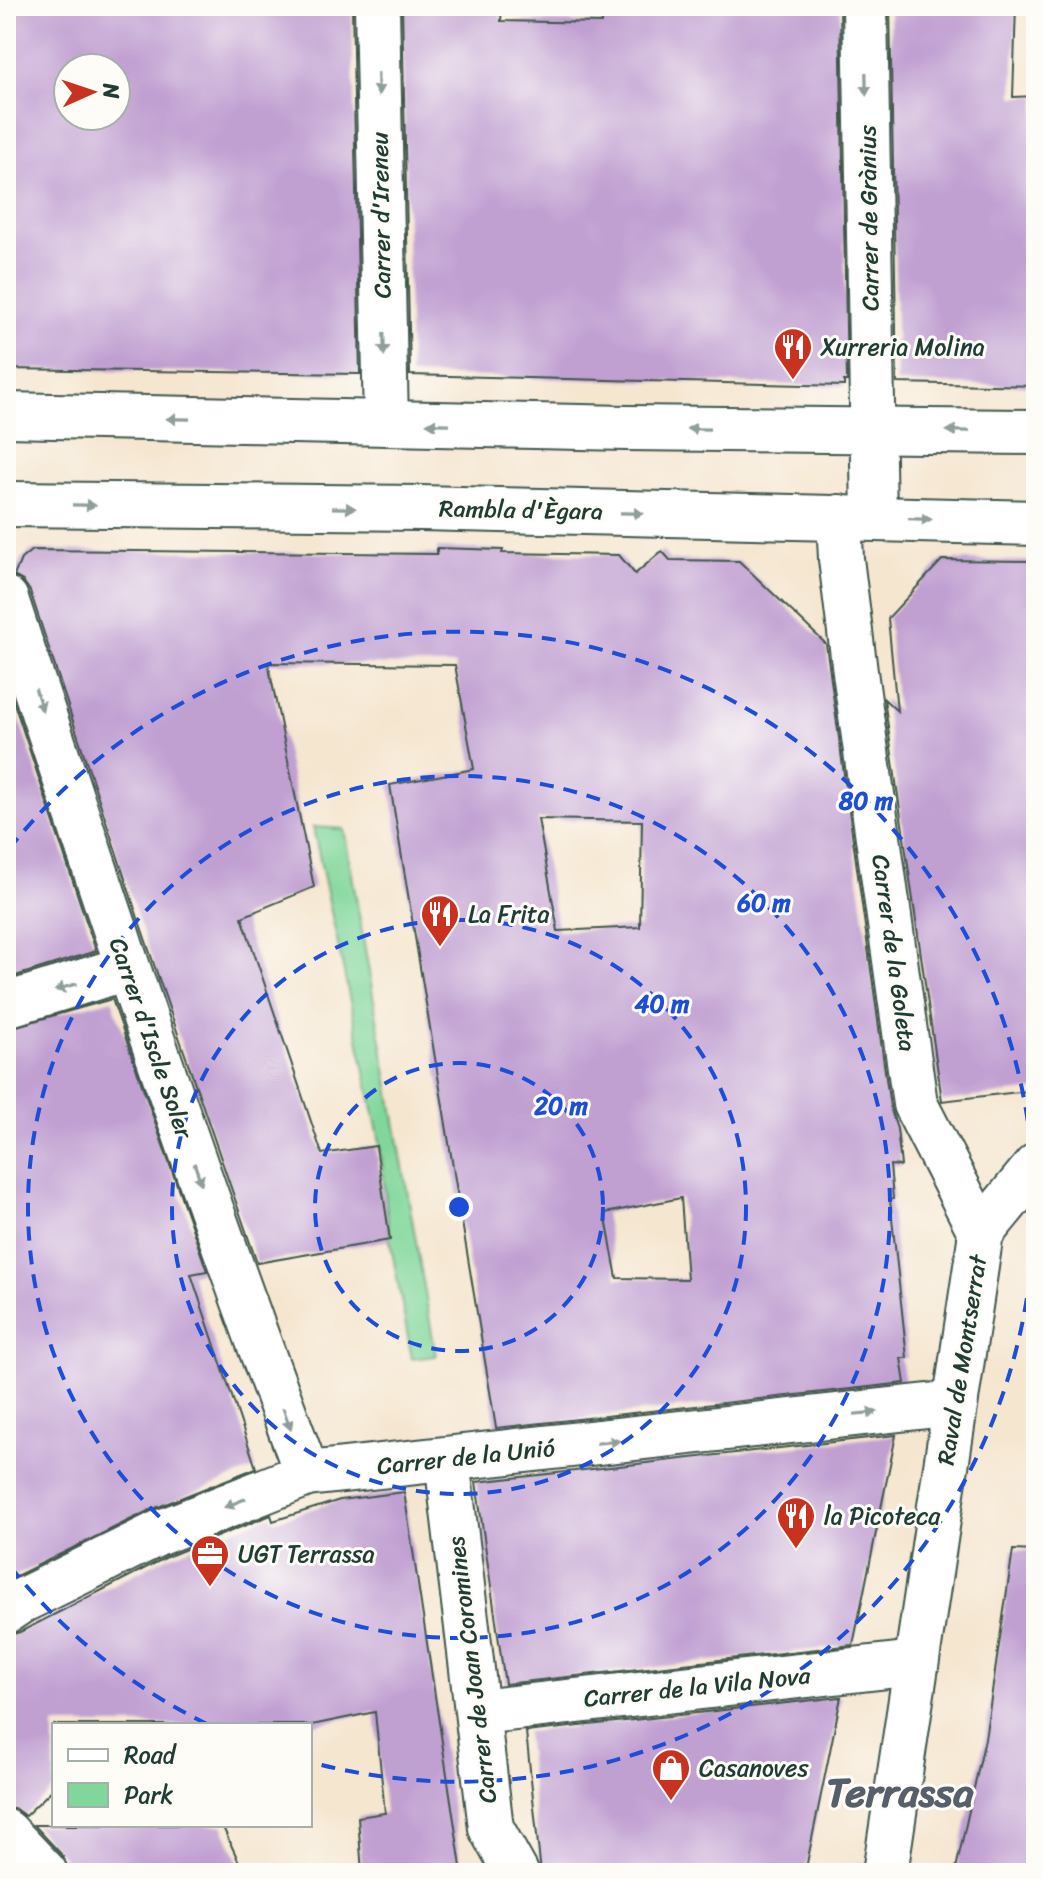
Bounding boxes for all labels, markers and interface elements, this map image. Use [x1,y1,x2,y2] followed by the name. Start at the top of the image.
[52,52,132,132] north arrow
[372,72,385,97] one-way arrow
[860,72,873,97] one-way arrow
[92,81,131,100] text: N
[846,124,892,311] street label: Carrer de Grànius
[359,131,403,299] street label: Carrer d'Ireneu
[772,326,814,381] restaurant icon: Xurreria Molina
[820,326,985,368] place label: Xurreria Molina
[378,332,390,357] one-way arrow
[165,412,190,425] one-way arrow
[425,418,450,430] one-way arrow
[685,422,710,435] one-way arrow
[945,425,970,438] one-way arrow
[439,488,603,532] street label: Rambla d'Ègara
[72,499,97,511] one-way arrow
[332,502,357,514] one-way arrow
[620,506,645,519] one-way arrow
[908,513,933,526] one-way arrow
[33,688,46,712] one-way arrow
[838,780,894,822] text: 80 m
[859,852,929,1054] street label: Carrer de la Goleta
[736,882,791,924] text: 60 m
[419,893,461,948] restaurant icon: La Frita
[468,893,549,935] place label: La Frita
[97,932,205,1145] street label: Carrer d'Iscle Soler
[54,981,78,994] one-way arrow
[635,983,690,1025] text: 40 m
[533,1085,588,1127] text: 20 m
[192,1163,205,1187] one-way arrow
[445,1193,473,1221] centre of rings
[925,1251,1000,1468] street label: Raval de Montserrat
[281,1407,294,1431] one-way arrow
[854,1407,879,1420] one-way arrow
[375,1427,558,1487] street label: Carrer de la Unió
[596,1435,621,1448] one-way arrow
[775,1495,817,1550] restaurant icon: la Picoteca
[824,1495,941,1537] place label: la Picoteca
[223,1496,247,1509] one-way arrow
[189,1533,231,1588] office icon: UGT Terrassa
[238,1533,375,1575] place label: UGT Terrassa
[435,1534,509,1806] street label: Carrer de Joan Coromines
[582,1654,813,1720] street label: Carrer de la Vila Nova
[52,1723,312,1827] legend
[124,1734,178,1776] text: Road
[650,1747,692,1802] shop icon: Casanoves
[699,1747,809,1789] place label: Casanoves
[827,1757,974,1828] district label: Terrassa
[124,1774,173,1816] text: Park

